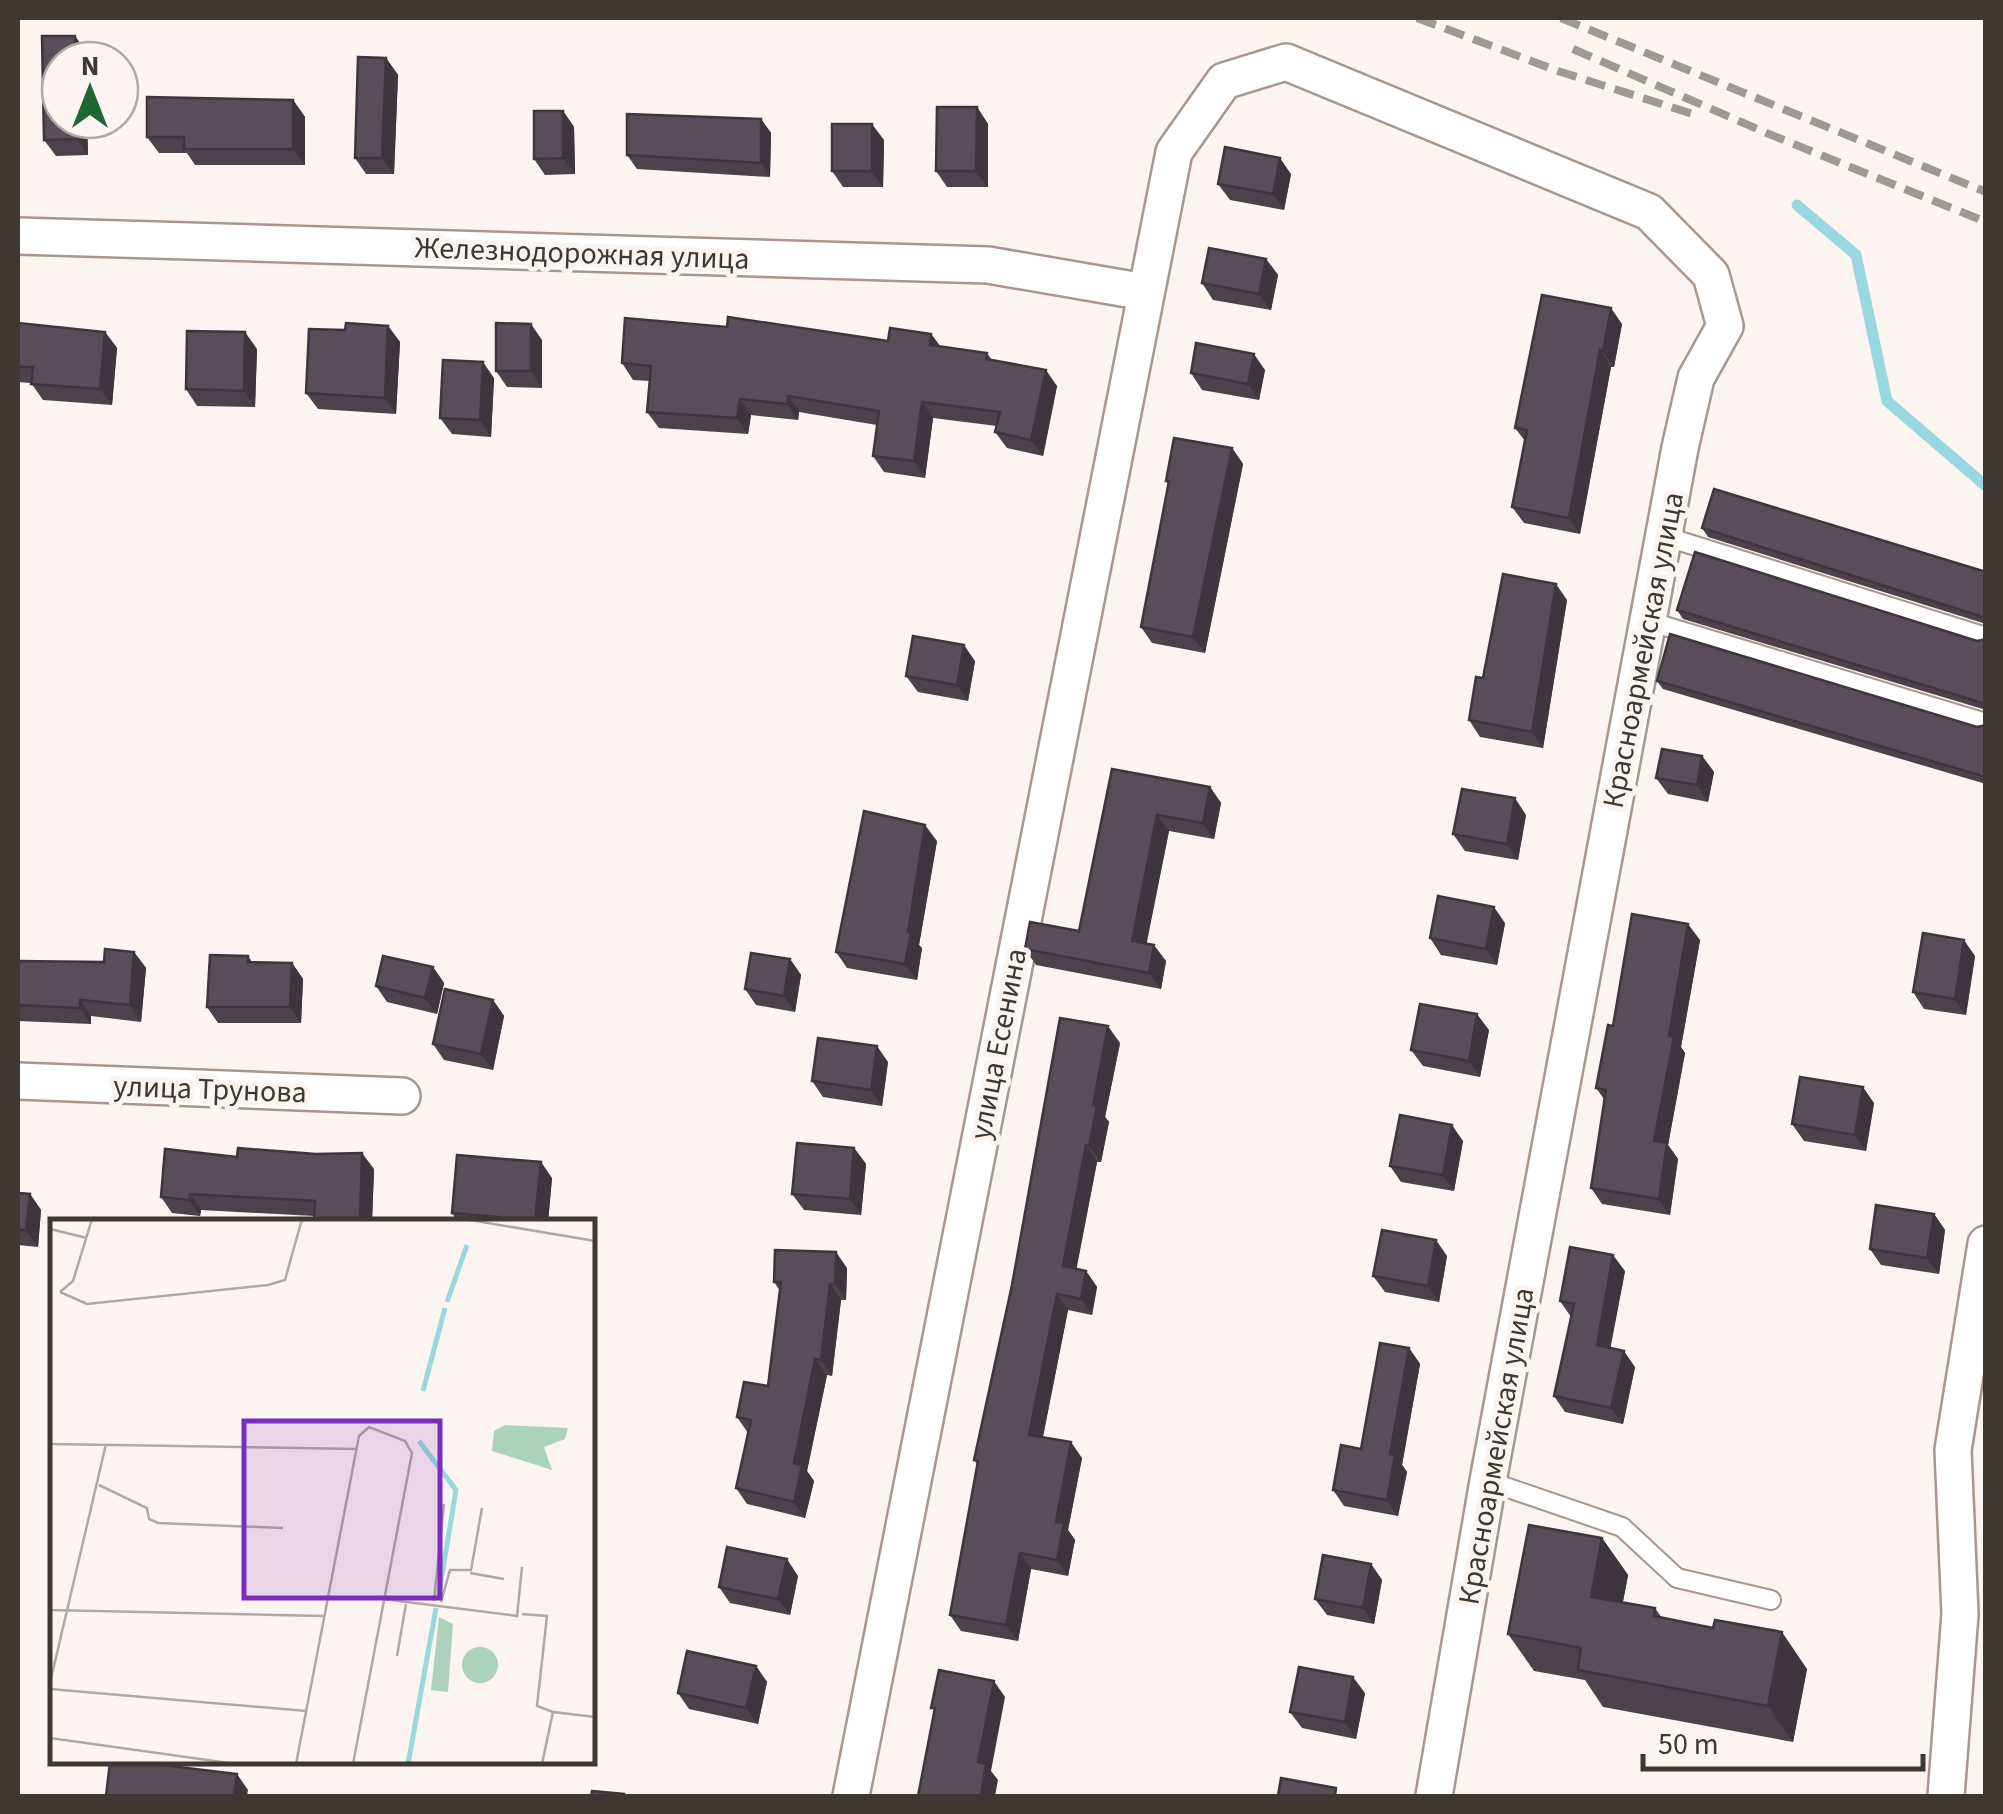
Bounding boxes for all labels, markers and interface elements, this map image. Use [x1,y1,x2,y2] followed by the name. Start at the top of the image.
[40,40,140,140] north arrow
[81,46,99,86] text: N
[414,226,750,281] street label: Железнодорожная улица
[1592,488,1695,812] street label: Красноармейская улица
[959,945,1038,1143] street label: улица Есенина
[113,1065,307,1114] street label: улица Трунова
[50,1219,595,1764] inset map
[1447,1284,1546,1608] street label: Красноармейская улица
[1643,1709,1923,1771] scale bar
[1658,1723,1719,1766] text: 50 m

